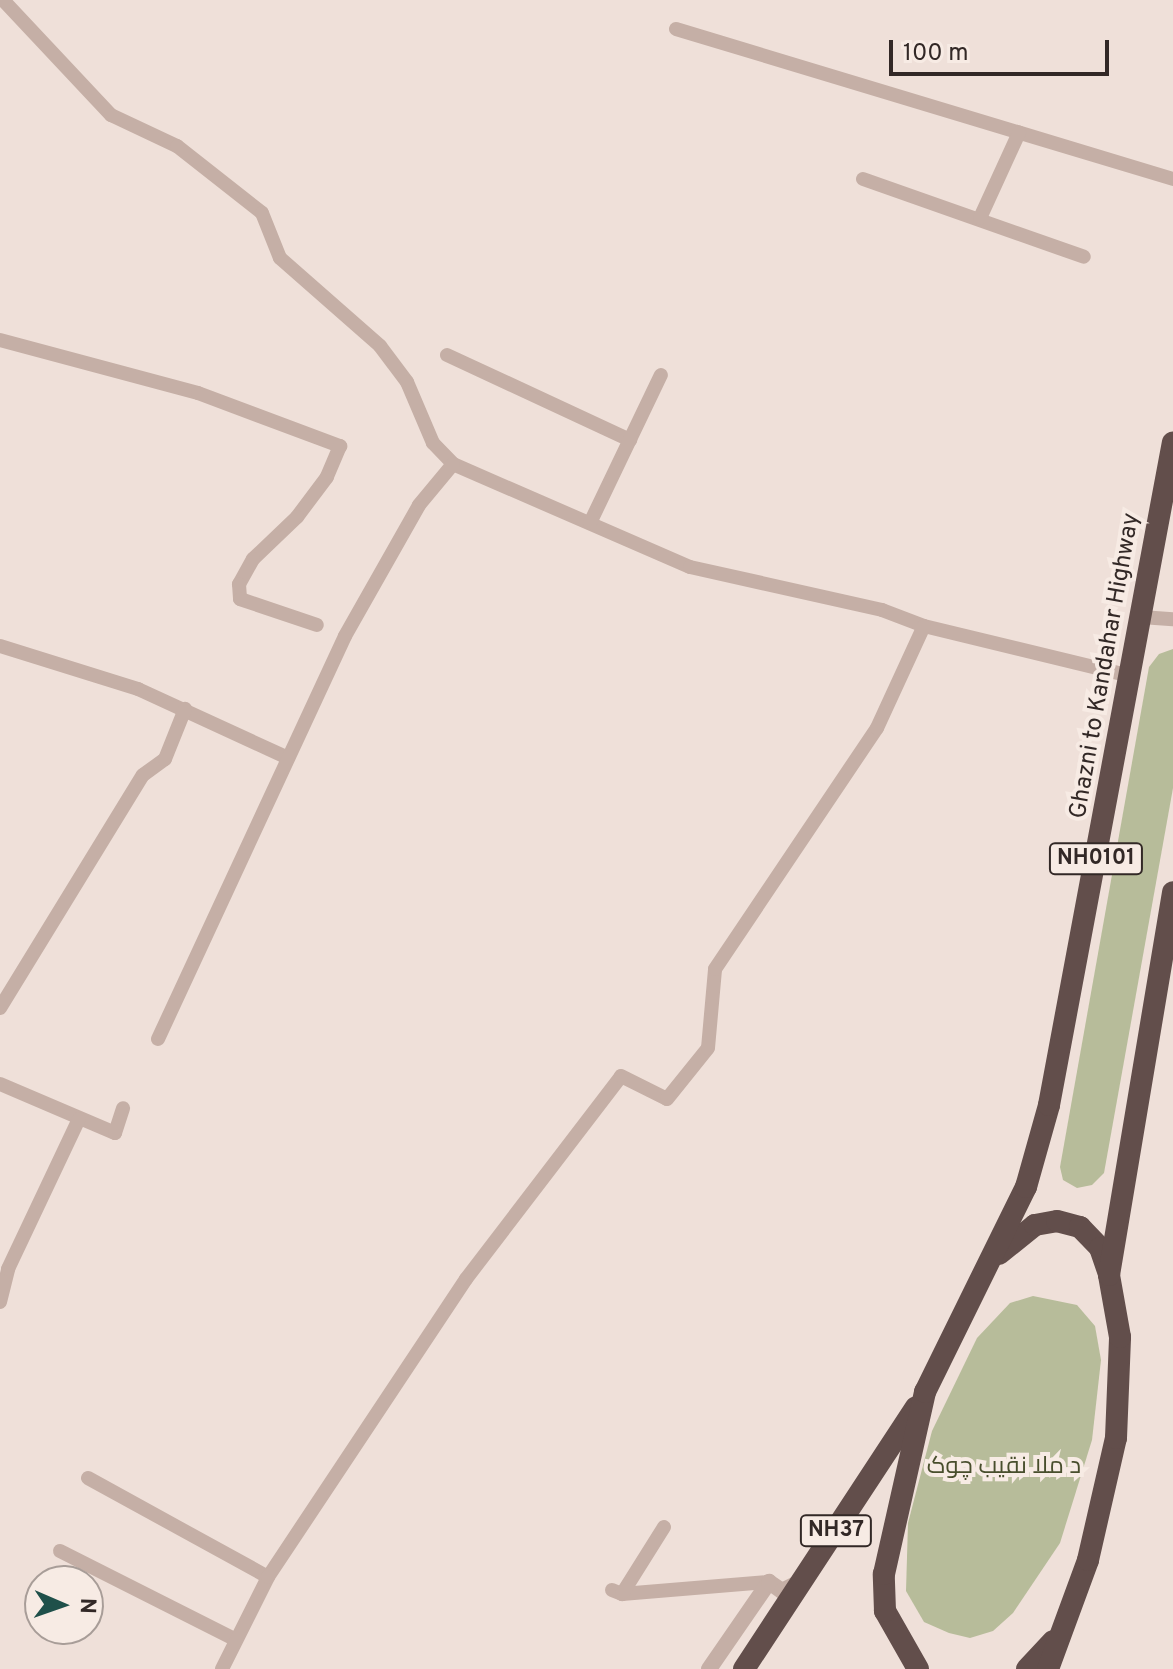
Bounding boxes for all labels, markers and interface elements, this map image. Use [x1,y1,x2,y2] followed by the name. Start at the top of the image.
[893,24,1113,74] scale bar
[903,39,969,69] text: 100 m
[1065,511,1147,821] street label: Ghazni to Kandahar Highway
[1048,841,1144,877] road number: NH0101
[927,1454,1081,1482] park label: د ملا نقيب چوک
[798,1513,874,1549] road number: NH37
[24,1565,104,1645] north arrow
[73,1597,100,1614] text: N

